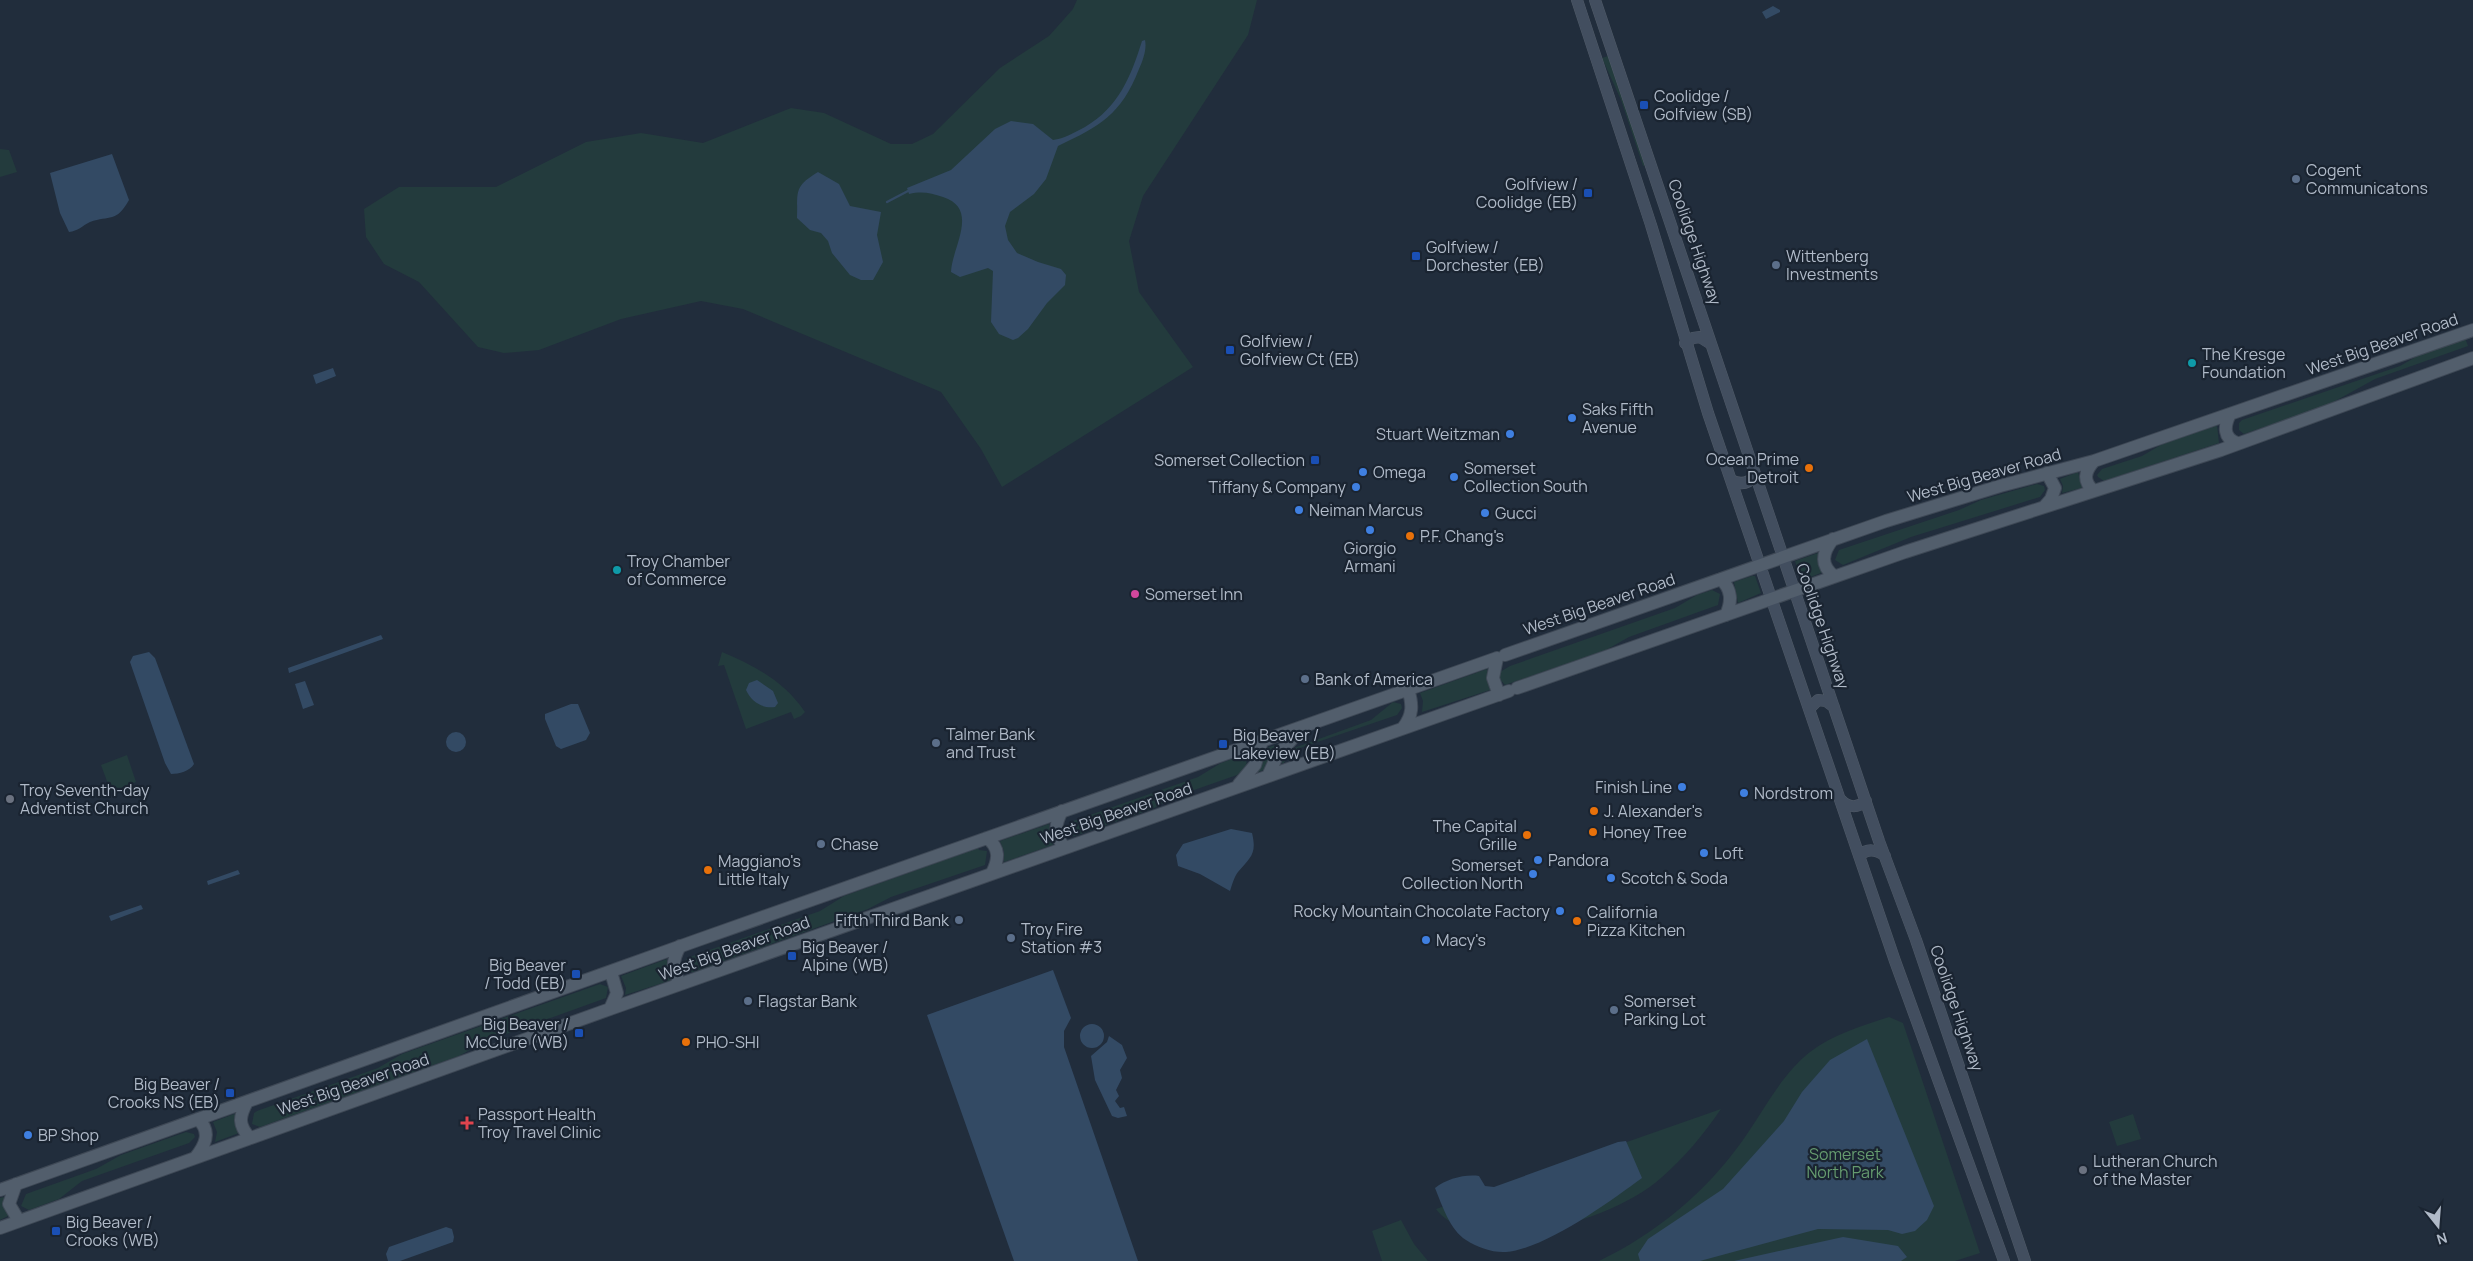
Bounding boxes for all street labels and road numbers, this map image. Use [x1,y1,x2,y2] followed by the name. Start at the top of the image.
[1663,176,1727,308] street label: Coolidge Highway
[2303,308,2461,380] street label: West Big Beaver Road
[1904,442,2064,508] street label: West Big Beaver Road
[1791,560,1855,692] street label: Coolidge Highway
[1520,568,1678,640] street label: West Big Beaver Road
[1037,777,1195,849] street label: West Big Beaver Road
[655,910,813,986] street label: West Big Beaver Road
[1925,942,1989,1074] street label: Coolidge Highway
[274,1048,432,1120] street label: West Big Beaver Road

